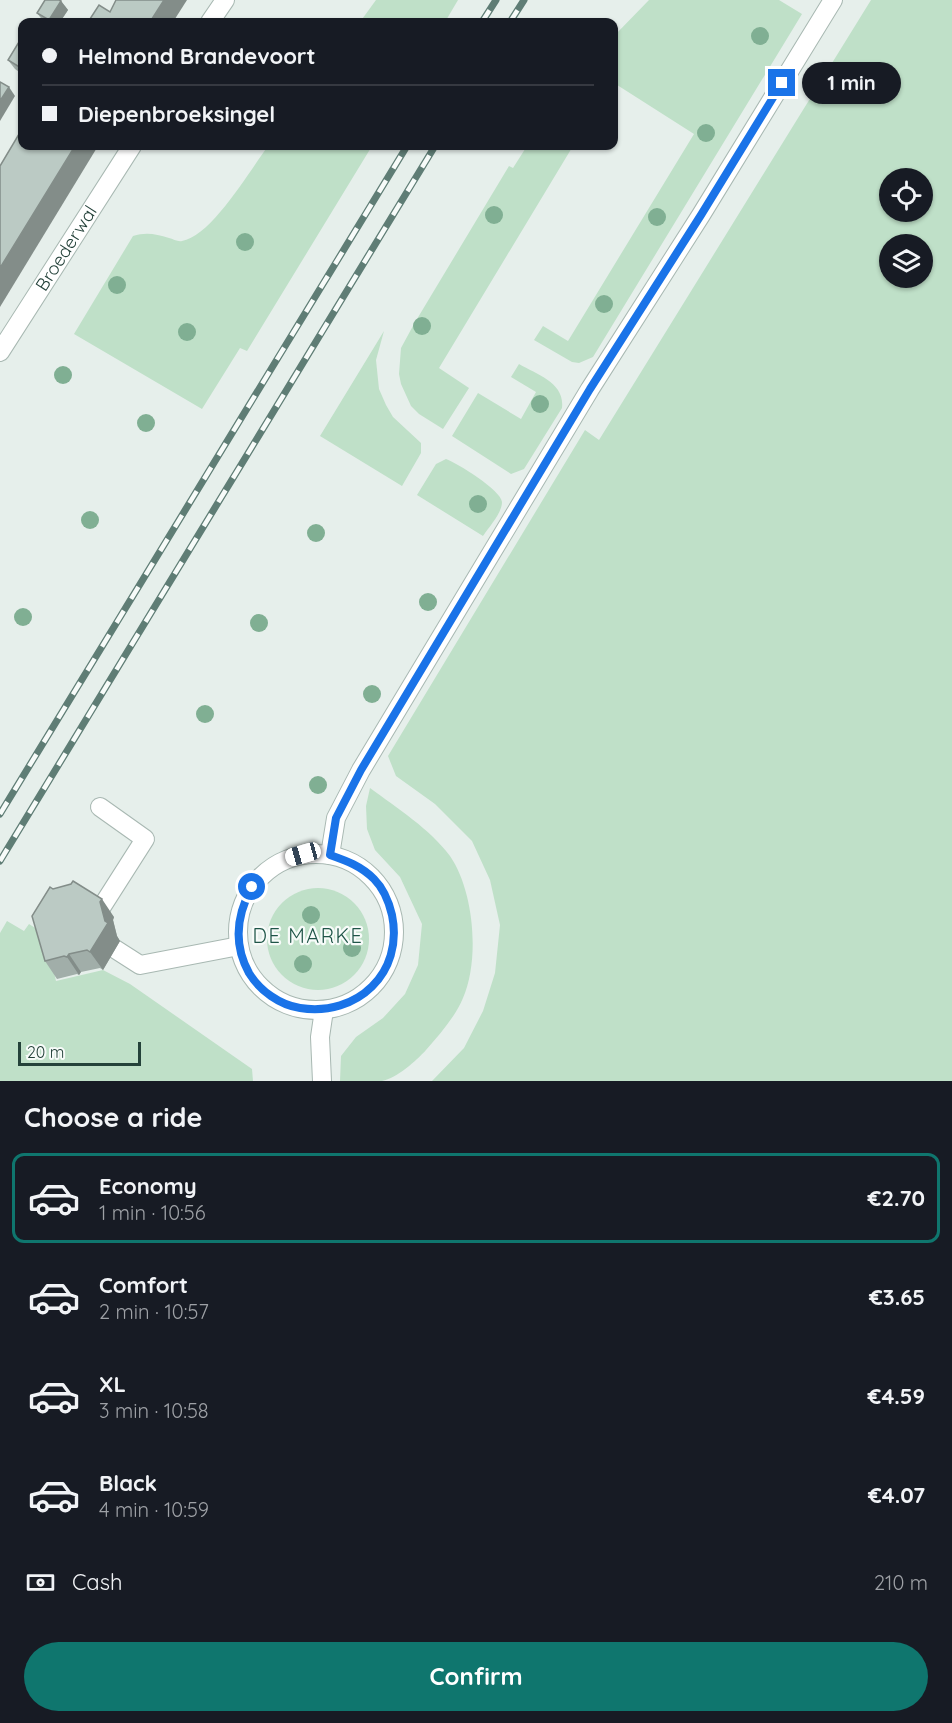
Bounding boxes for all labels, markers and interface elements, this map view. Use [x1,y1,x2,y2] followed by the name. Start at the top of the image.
[78,42,315,70] text: Helmond Brandevoort
[803,62,902,104] callout: 1 min
[768,69,795,96] route end
[827,70,876,95] text: 1 min
[78,100,275,128] text: Diepenbroeksingel
[879,168,933,288] map controls
[879,168,933,222] button: locate
[30,201,102,295] street label: Broederwal
[879,234,933,288] button: layers
[283,840,323,868] car
[238,873,265,900] route start
[253,923,363,948] district label: DE MARKE
[18,1039,141,1066] scale bar
[27,1042,64,1062] text: 20 m
[24,1100,202,1134] text: Choose a ride
[27,1171,81,1225] icon: car
[99,1172,197,1200] text: Economy
[868,1184,925,1212] text: €2.70
[99,1200,205,1225] text: 1 min · 10:56
[27,1270,81,1324] icon: car
[99,1271,188,1299] text: Comfort
[869,1283,925,1311] text: €3.65
[99,1299,209,1324] text: 2 min · 10:57
[27,1369,81,1423] icon: car
[99,1370,126,1398] text: XL
[868,1382,925,1410] text: €4.59
[99,1398,209,1423] text: 3 min · 10:58
[27,1468,81,1522] icon: car
[99,1469,157,1497] text: Black
[868,1481,925,1509] text: €4.07
[99,1497,209,1522] text: 4 min · 10:59
[24,1566,57,1599] icon: cash
[72,1568,123,1596] text: Cash
[874,1570,928,1595] text: 210 m
[24,1642,928,1711] button: Confirm

